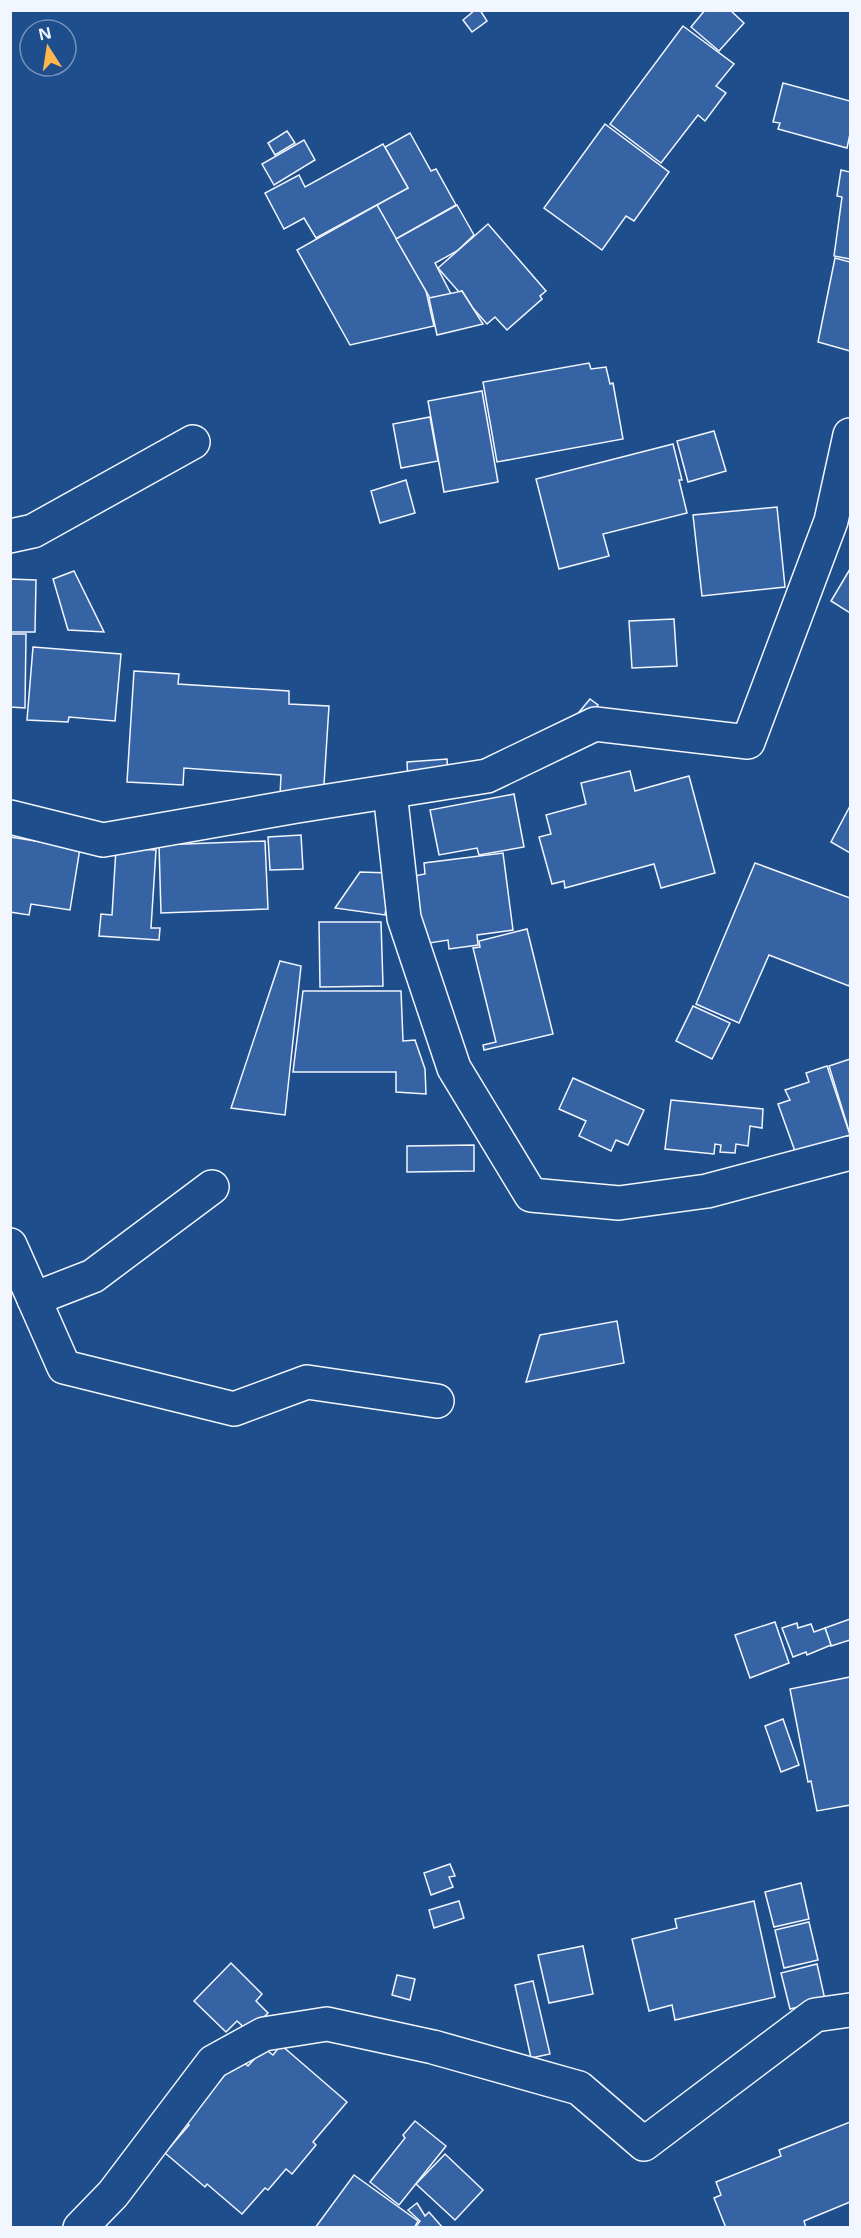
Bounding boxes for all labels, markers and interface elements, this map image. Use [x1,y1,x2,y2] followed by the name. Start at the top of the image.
[18,18,78,78] north arrow
[36,21,54,45] text: N

